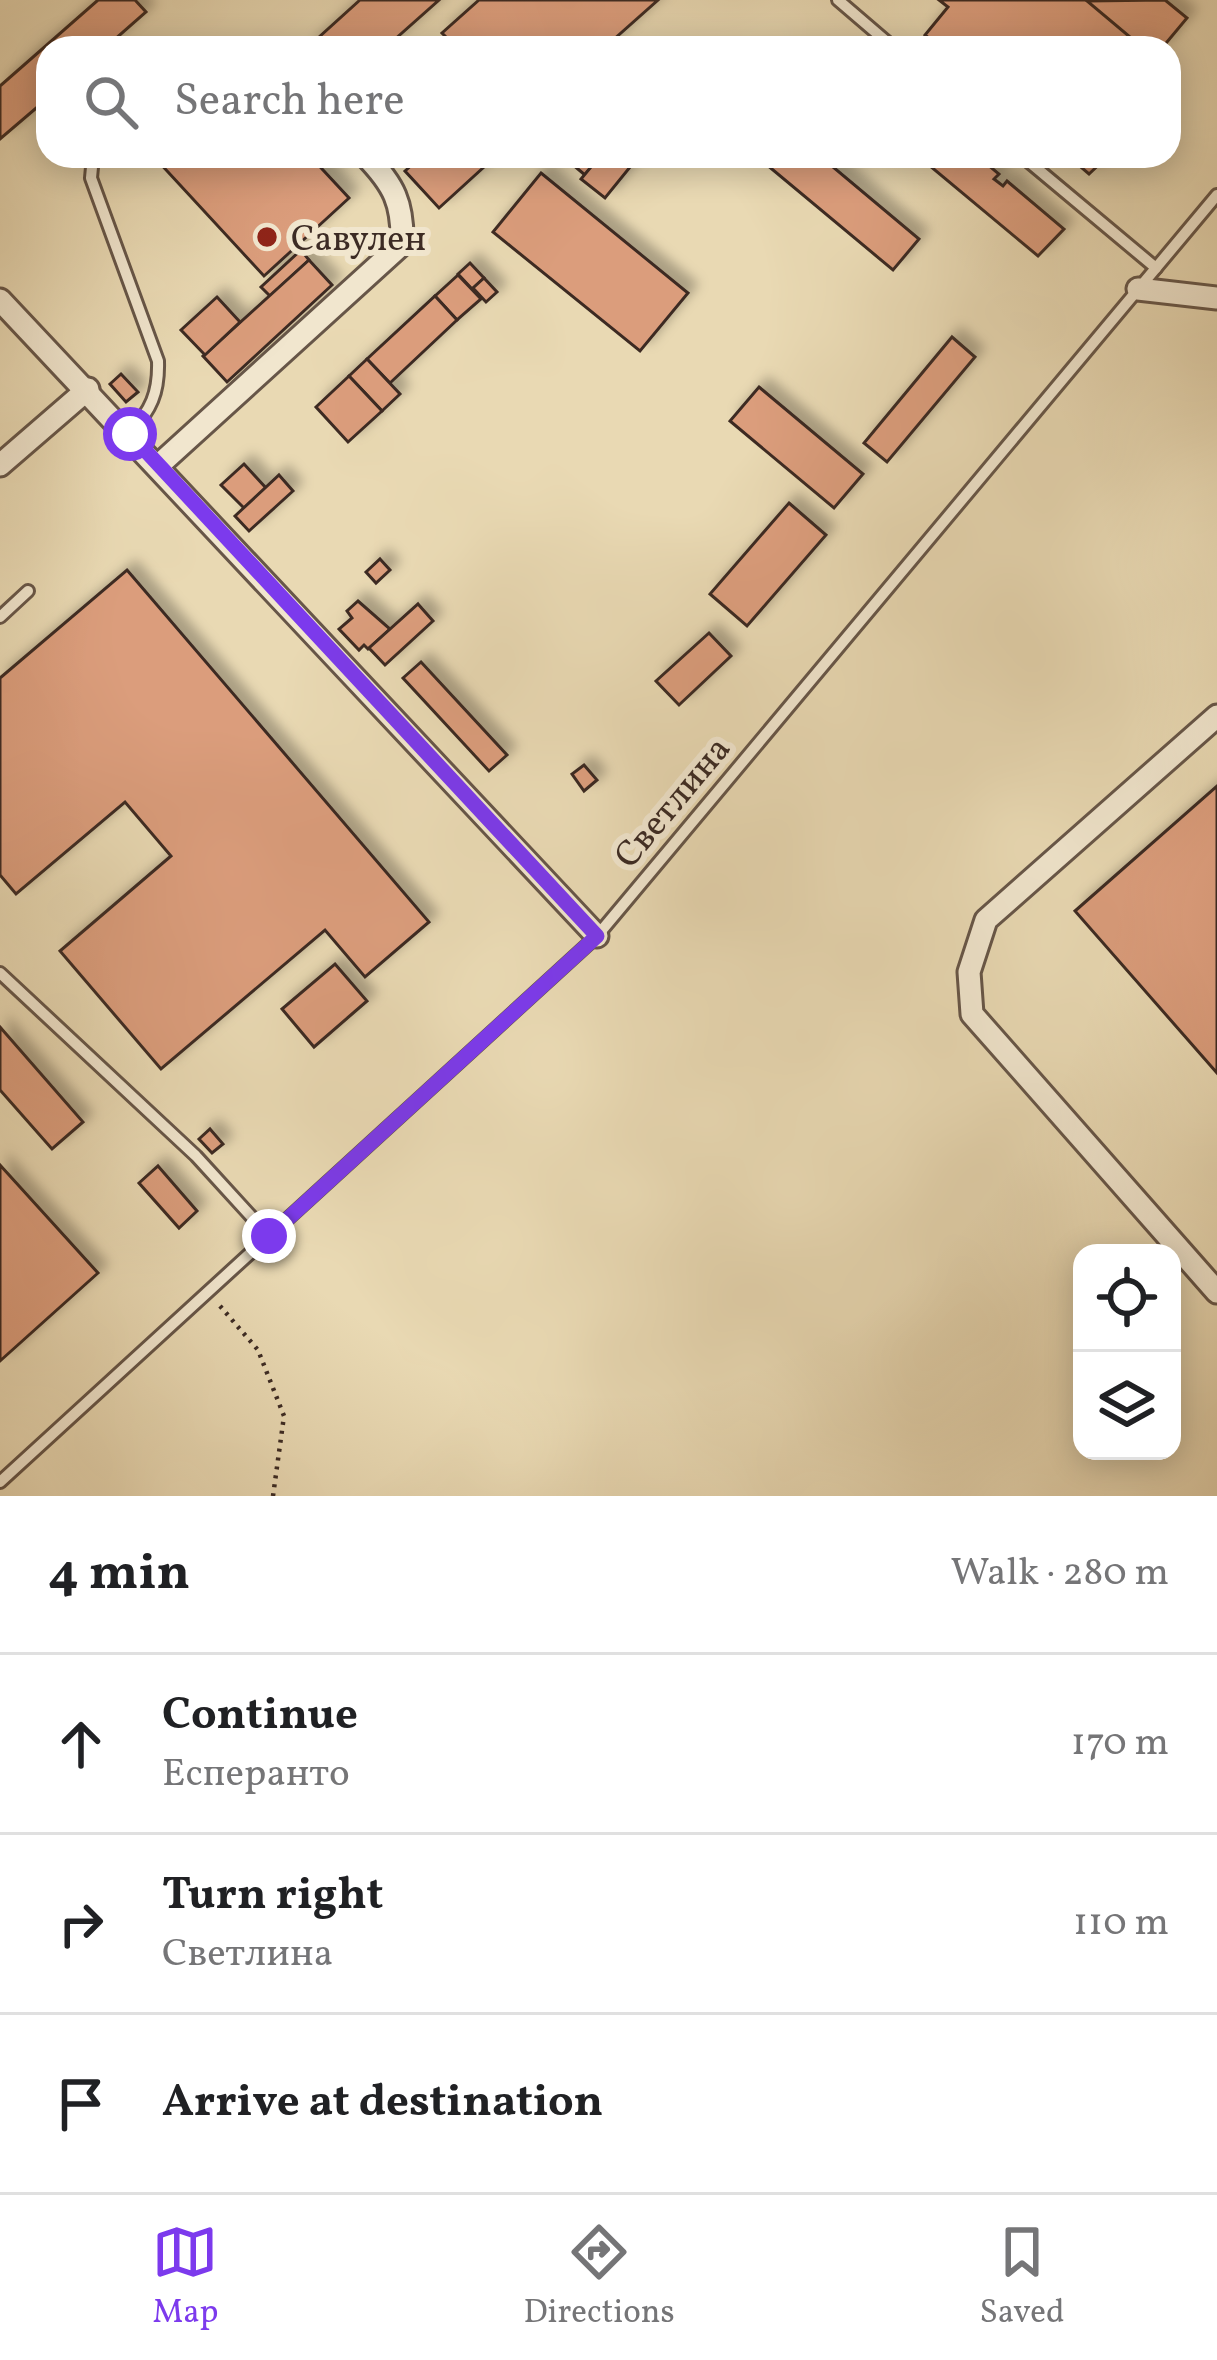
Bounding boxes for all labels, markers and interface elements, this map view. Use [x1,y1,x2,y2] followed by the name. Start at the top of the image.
[36,36,1181,168] search box
[78,69,144,135] icon: search
[174,71,405,134] text: Search here
[291,216,426,266] place label: Савулен
[254,224,280,250] marker: Савулен
[103,407,157,461] route start
[604,727,744,880] street label: Светлина
[242,1209,296,1263] route end
[1073,1244,1181,1460] map controls
[1073,1244,1181,1352] button: locate
[1073,1352,1181,1460] button: layers
[48,1539,190,1610] text: 4 min
[951,1547,1169,1601] text: Walk · 280 m
[162,1685,358,1748] text: Continue
[48,1711,114,1777] icon: ahead
[1071,1717,1169,1771] text: 170 m
[162,1748,350,1802] text: Есперанто
[162,1865,383,1928] text: Turn right
[48,1891,114,1957] icon: right
[1073,1897,1169,1951] text: 110 m
[162,1928,333,1982] text: Светлина
[48,2071,114,2137] icon: arrive
[162,2072,603,2135] text: Arrive at destination
[152,2219,219,2337] tab: Map
[523,2219,675,2337] tab: Directions
[980,2219,1065,2337] tab: Saved

